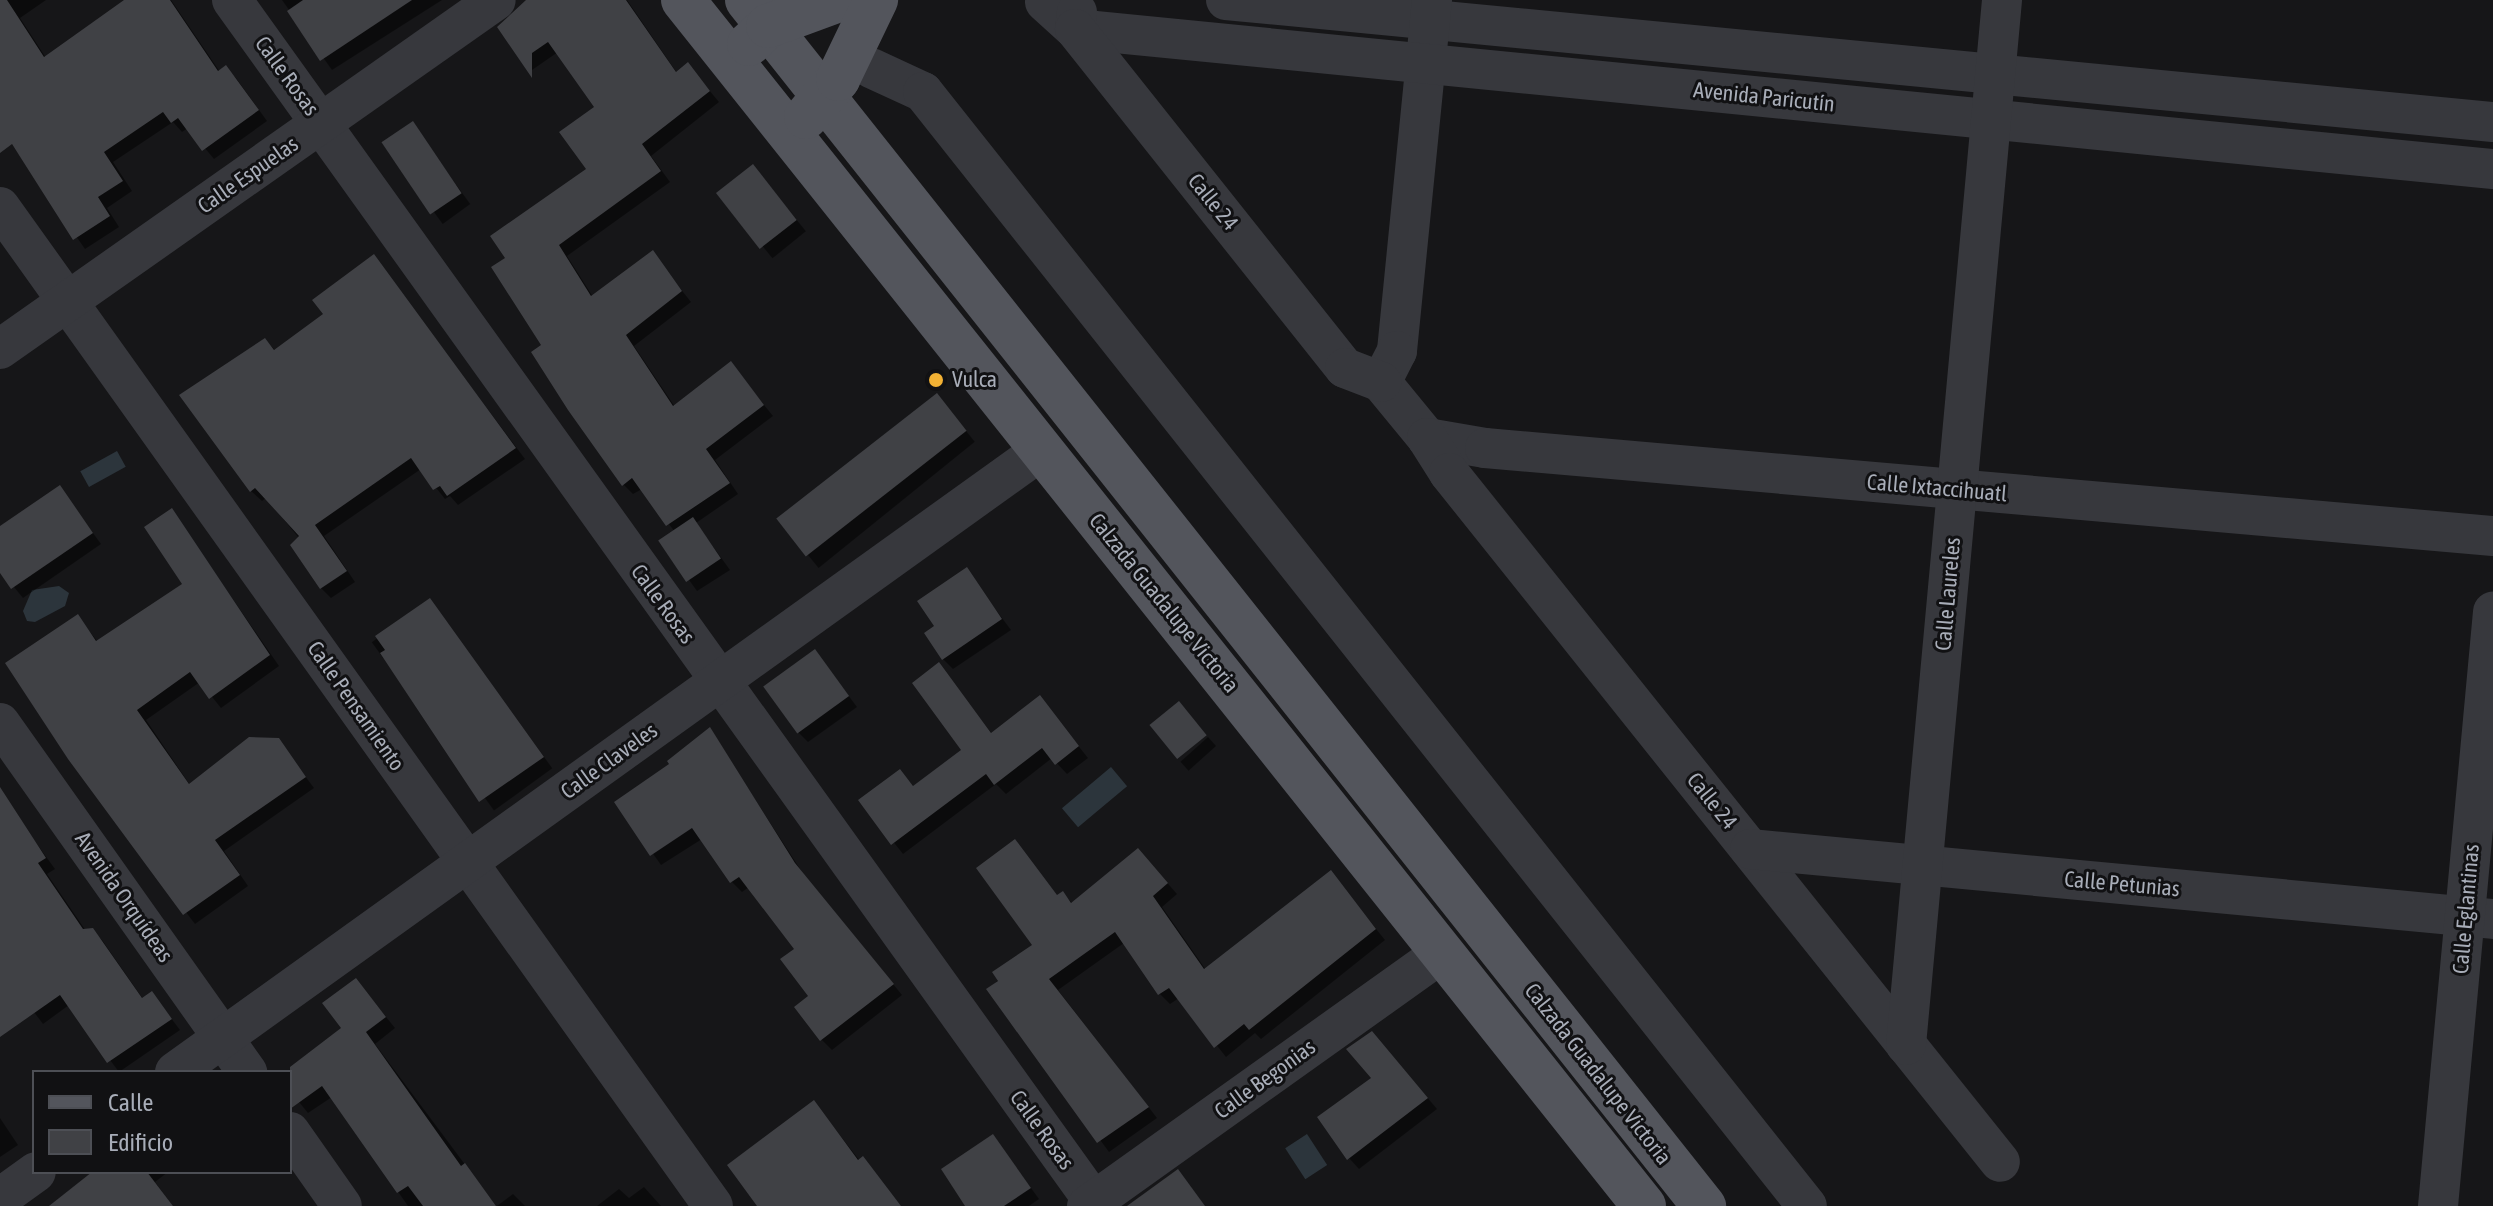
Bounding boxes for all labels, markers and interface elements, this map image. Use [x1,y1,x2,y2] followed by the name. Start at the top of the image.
[249,31,325,121] street label: Calle Rosas
[1692,76,1836,118] street label: Avenida Paricutín
[193,131,303,219] street label: Calle Espuelas
[1182,168,1244,236] street label: Calle 24
[952,367,997,393] place label: Vulca
[927,371,945,389] marker: Vulca
[1866,469,2008,507] street label: Calle Ixtaccihuatl
[1084,508,1244,698] street label: Calzada Guadalupe Victoria
[1930,536,1966,652] street label: Calle Laureles
[625,559,701,649] street label: Calle Rosas
[302,636,410,776] street label: Calle Pensamiento
[556,717,662,805] street label: Calle Claveles
[1681,767,1743,835] street label: Calle 24
[69,827,179,967] street label: Avenida Orquídeas
[2447,843,2485,975] street label: Calle Eglantinas
[2063,866,2181,902] street label: Calle Petunias
[1519,978,1677,1170] street label: Calzada Guadalupe Victoria
[1209,1034,1321,1124] street label: Calle Begonias
[32,1070,292,1174] legend
[1004,1085,1080,1175] street label: Calle Rosas
[108,1089,153,1116] text: Calle
[108,1129,173,1156] text: Edificio

